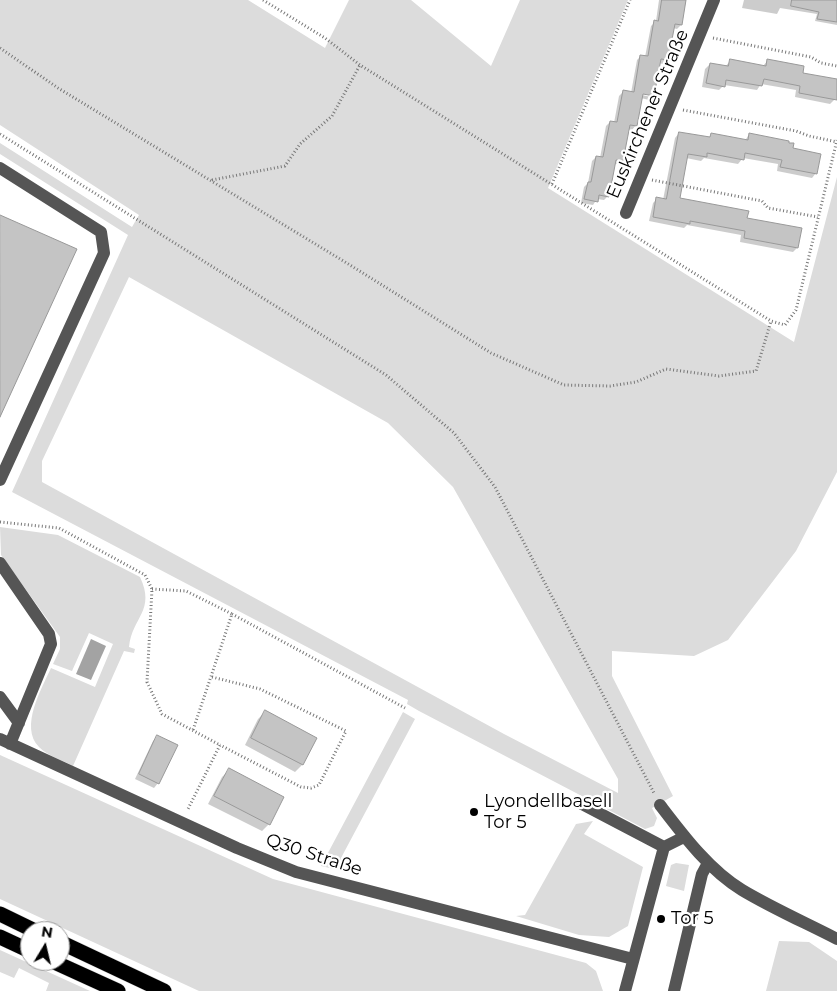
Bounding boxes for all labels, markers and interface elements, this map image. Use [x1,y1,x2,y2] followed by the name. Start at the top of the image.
[603,26,693,202] street label: Euskirchener Straße
[484,791,612,834] place label: Lyondellbasell Tor 5
[468,806,480,818] marker: Lyondellbasell Tor 5
[263,829,365,881] street label: Q30 Straße
[671,908,714,930] place label: Tor 5
[655,913,667,925] marker: Tor 5
[20,921,70,971] north arrow
[40,922,54,942] text: N

